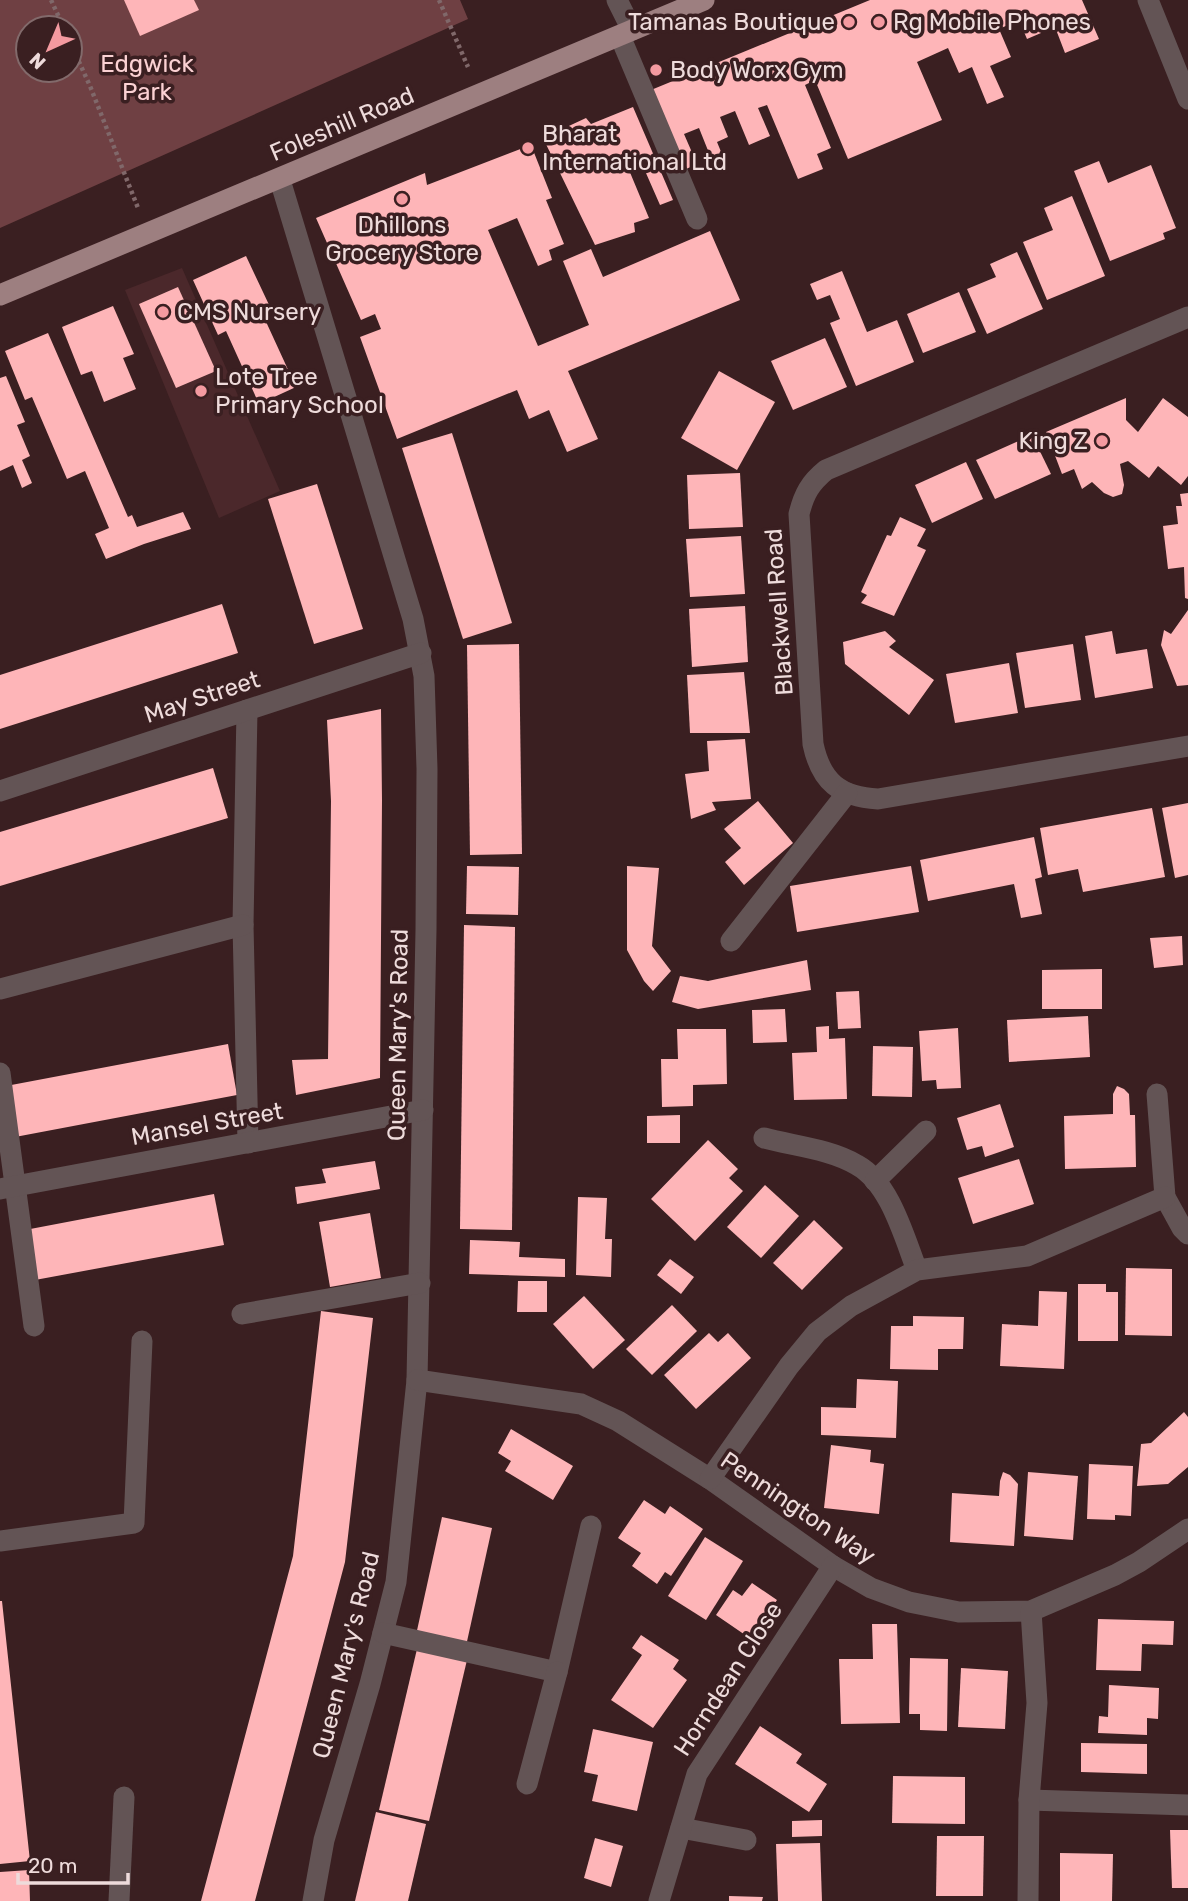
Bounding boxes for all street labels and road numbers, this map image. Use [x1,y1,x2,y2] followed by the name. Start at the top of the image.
[266,81,418,167] street label: Foleshill Road
[759,527,799,697] street label: Blackwell Road
[141,665,263,729] street label: May Street
[382,929,414,1141] street label: Queen Mary's Road
[129,1097,285,1151] street label: Mansel Street
[715,1446,881,1570] street label: Pennington Way
[307,1549,385,1761] street label: Queen Mary's Road
[668,1597,788,1761] street label: Horndean Close

